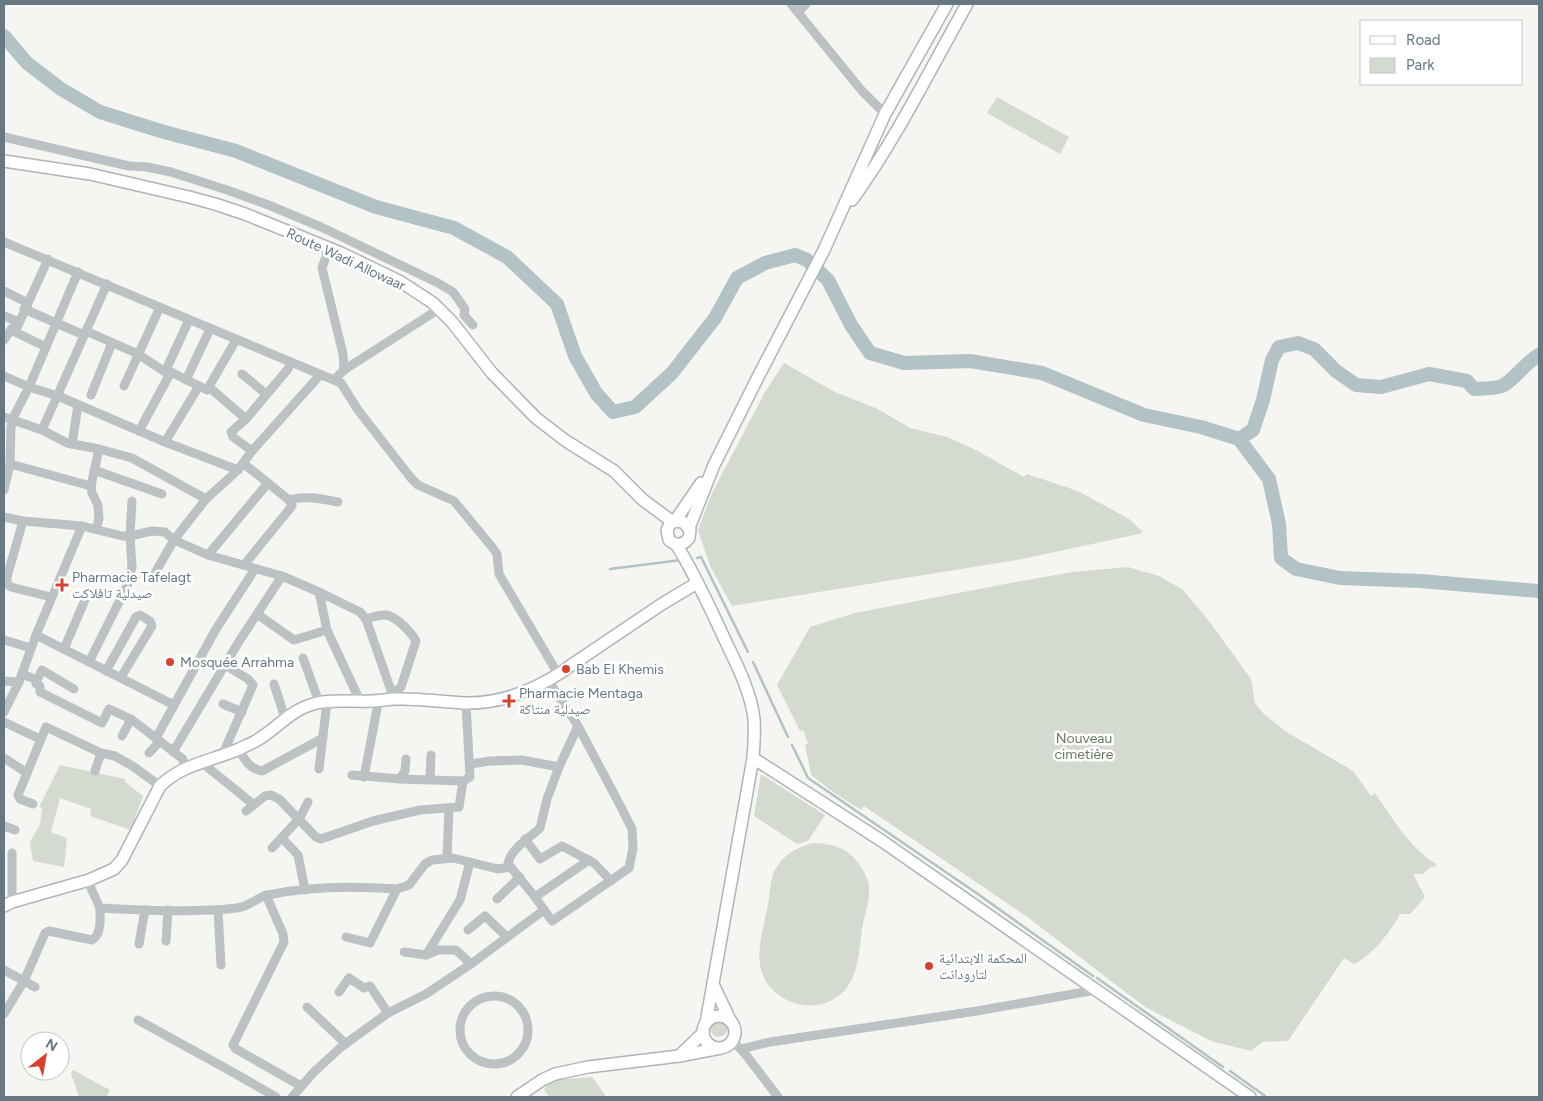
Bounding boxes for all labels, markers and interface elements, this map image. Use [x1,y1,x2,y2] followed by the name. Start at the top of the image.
[1360,20,1523,85] legend
[1406,31,1441,49] text: Road
[1406,56,1435,74] text: Park
[284,224,408,295] street label: Route Wadi Allowaar
[72,569,191,602] place label: Pharmacie Tafelagt صيدلية تافلاكت
[56,579,68,591] marker: Pharmacie Tafelagt صيدلية تافلاكت
[180,654,294,671] place label: Mosquée Arrahma
[164,656,176,668] marker: Mosquée Arrahma
[576,661,664,678] place label: Bab El Khemis
[560,663,572,675] marker: Bab El Khemis
[519,685,643,718] place label: Pharmacie Mentaga صيدلية منتاكة
[503,695,515,707] marker: Pharmacie Mentaga صيدلية منتاكة
[1055,730,1114,763] park label: Nouveau cimetière
[939,950,1027,983] place label: المحكمة الابتدائية لتارودانت
[923,960,935,972] marker: المحكمة الابتدائية لتارودانت
[20,1031,70,1081] north arrow
[42,1035,60,1055] text: N

